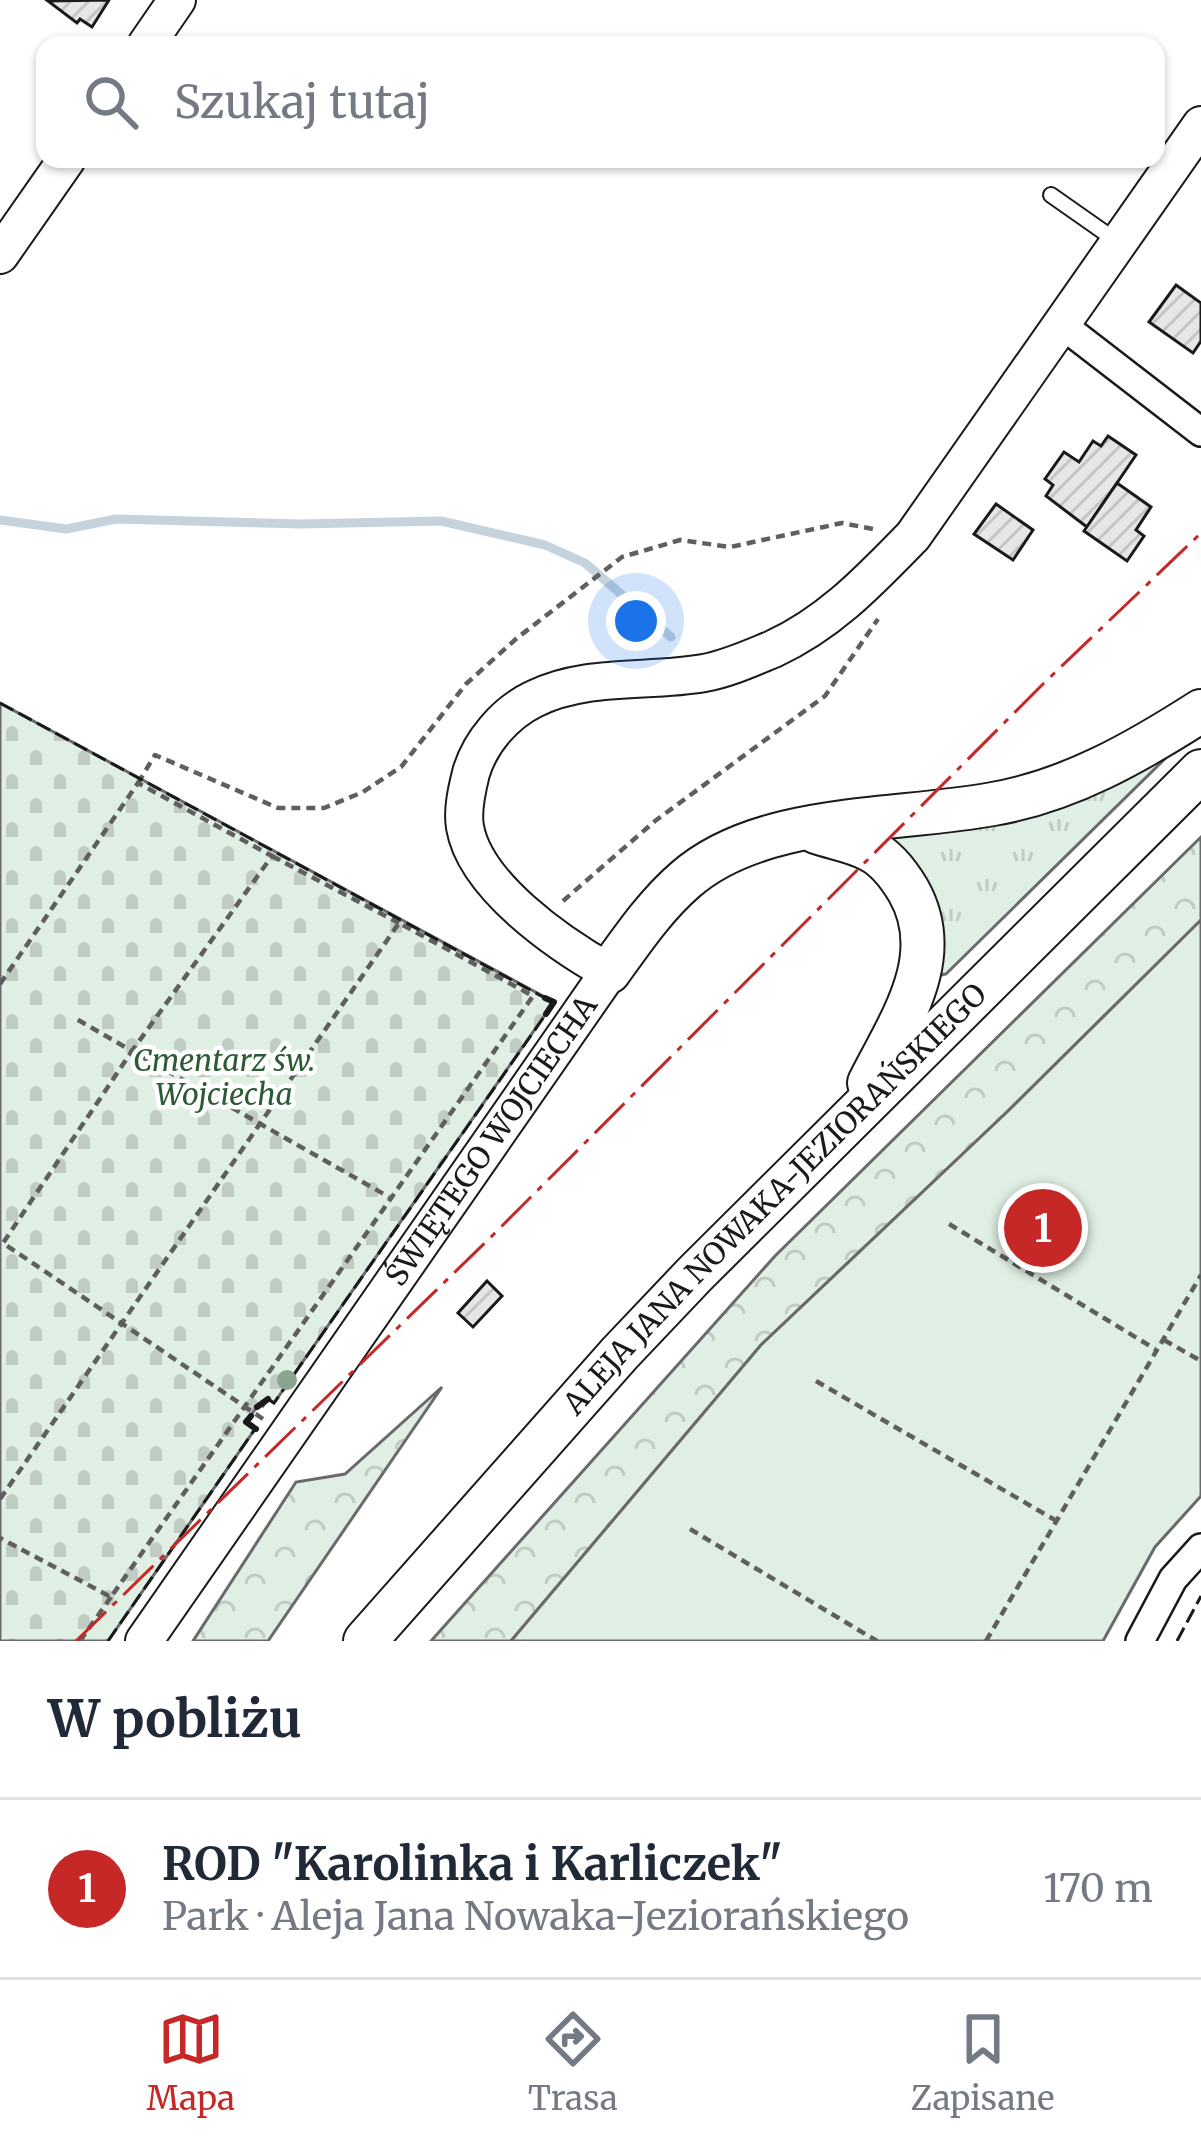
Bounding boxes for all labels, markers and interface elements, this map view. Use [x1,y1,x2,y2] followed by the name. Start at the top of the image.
[36,36,1165,168] search box
[78,69,144,135] icon: search
[174,74,430,130] text: Szukaj tutaj
[606,591,666,651] your location
[554,975,994,1423] street label: ALEJA JANA NOWAKA-JEZIORAŃSKIEGO
[377,987,605,1293] street label: ŚWIĘTEGO WOJCIECHA
[133,1041,315,1113] park label: Cmentarz św. Wojciecha
[1004,1183,1082,1273] pin: 1
[48,1687,302,1751] text: W pobliżu
[162,1836,783,1892] text: ROD "Karolinka i Karliczek"
[78,1864,96,1913] text: 1
[1043,1864,1153,1913] text: 170 m
[162,1892,909,1941] text: Park · Aleja Jana Nowaka-Jeziorańskiego
[147,2006,235,2119] tab: Mapa
[528,2006,618,2119] tab: Trasa
[911,2006,1054,2119] tab: Zapisane

